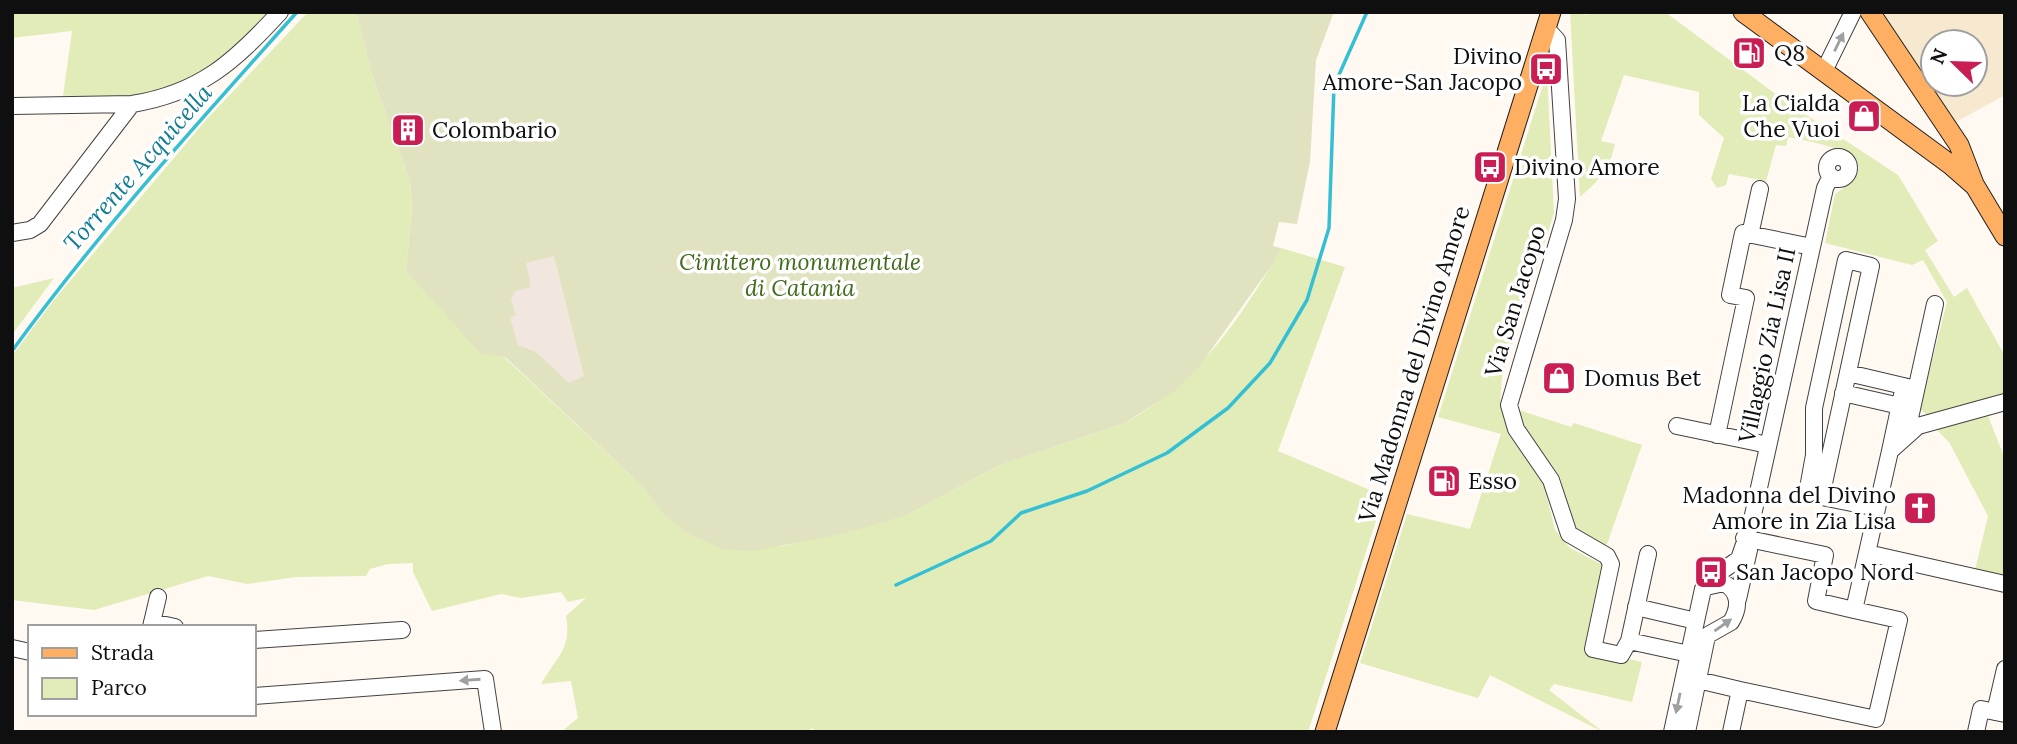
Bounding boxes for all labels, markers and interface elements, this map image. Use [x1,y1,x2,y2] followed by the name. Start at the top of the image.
[1919,28,1989,98] north arrow
[1833,32,1844,52] one-way arrow
[1730,34,1768,72] fuel station icon: Q8
[1774,38,1805,67] place label: Q8
[1322,41,1522,96] place label: Divino Amore-San Jacopo
[1924,45,1952,68] text: N
[1527,50,1565,88] bus stop icon: Divino Amore-San Jacopo
[57,77,219,257] water label: Torrente Acquicella
[1742,88,1840,143] place label: La Cialda Che Vuoi
[1845,97,1883,135] shop icon: La Cialda Che Vuoi
[389,111,427,149] building icon: Colombario
[432,115,557,144] place label: Colombario
[1471,148,1509,186] bus stop icon: Divino Amore
[1514,152,1660,181] place label: Divino Amore
[1351,202,1476,527] street label: Via Madonna del Divino Amore
[1477,222,1551,381] street label: Via San Jacopo
[1731,244,1801,446] street label: Villaggio Zia Lisa II
[679,247,921,302] park label: Cimitero monumentale di Catania
[1540,359,1578,397] shop icon: Domus Bet
[1584,363,1701,392] place label: Domus Bet
[1425,462,1463,500] fuel station icon: Esso
[1468,466,1517,495] place label: Esso
[1682,480,1896,535] place label: Madonna del Divino Amore in Zia Lisa
[1901,489,1939,527] church icon: Madonna del Divino Amore in Zia Lisa
[1692,553,1730,591] bus stop icon: San Jacopo Nord
[1736,557,1914,586] place label: San Jacopo Nord
[1714,618,1732,632] one-way arrow
[28,625,256,716] legend
[91,639,154,666] text: Strada
[91,674,147,701] text: Parco
[459,675,481,686] one-way arrow
[1672,692,1683,714] one-way arrow

